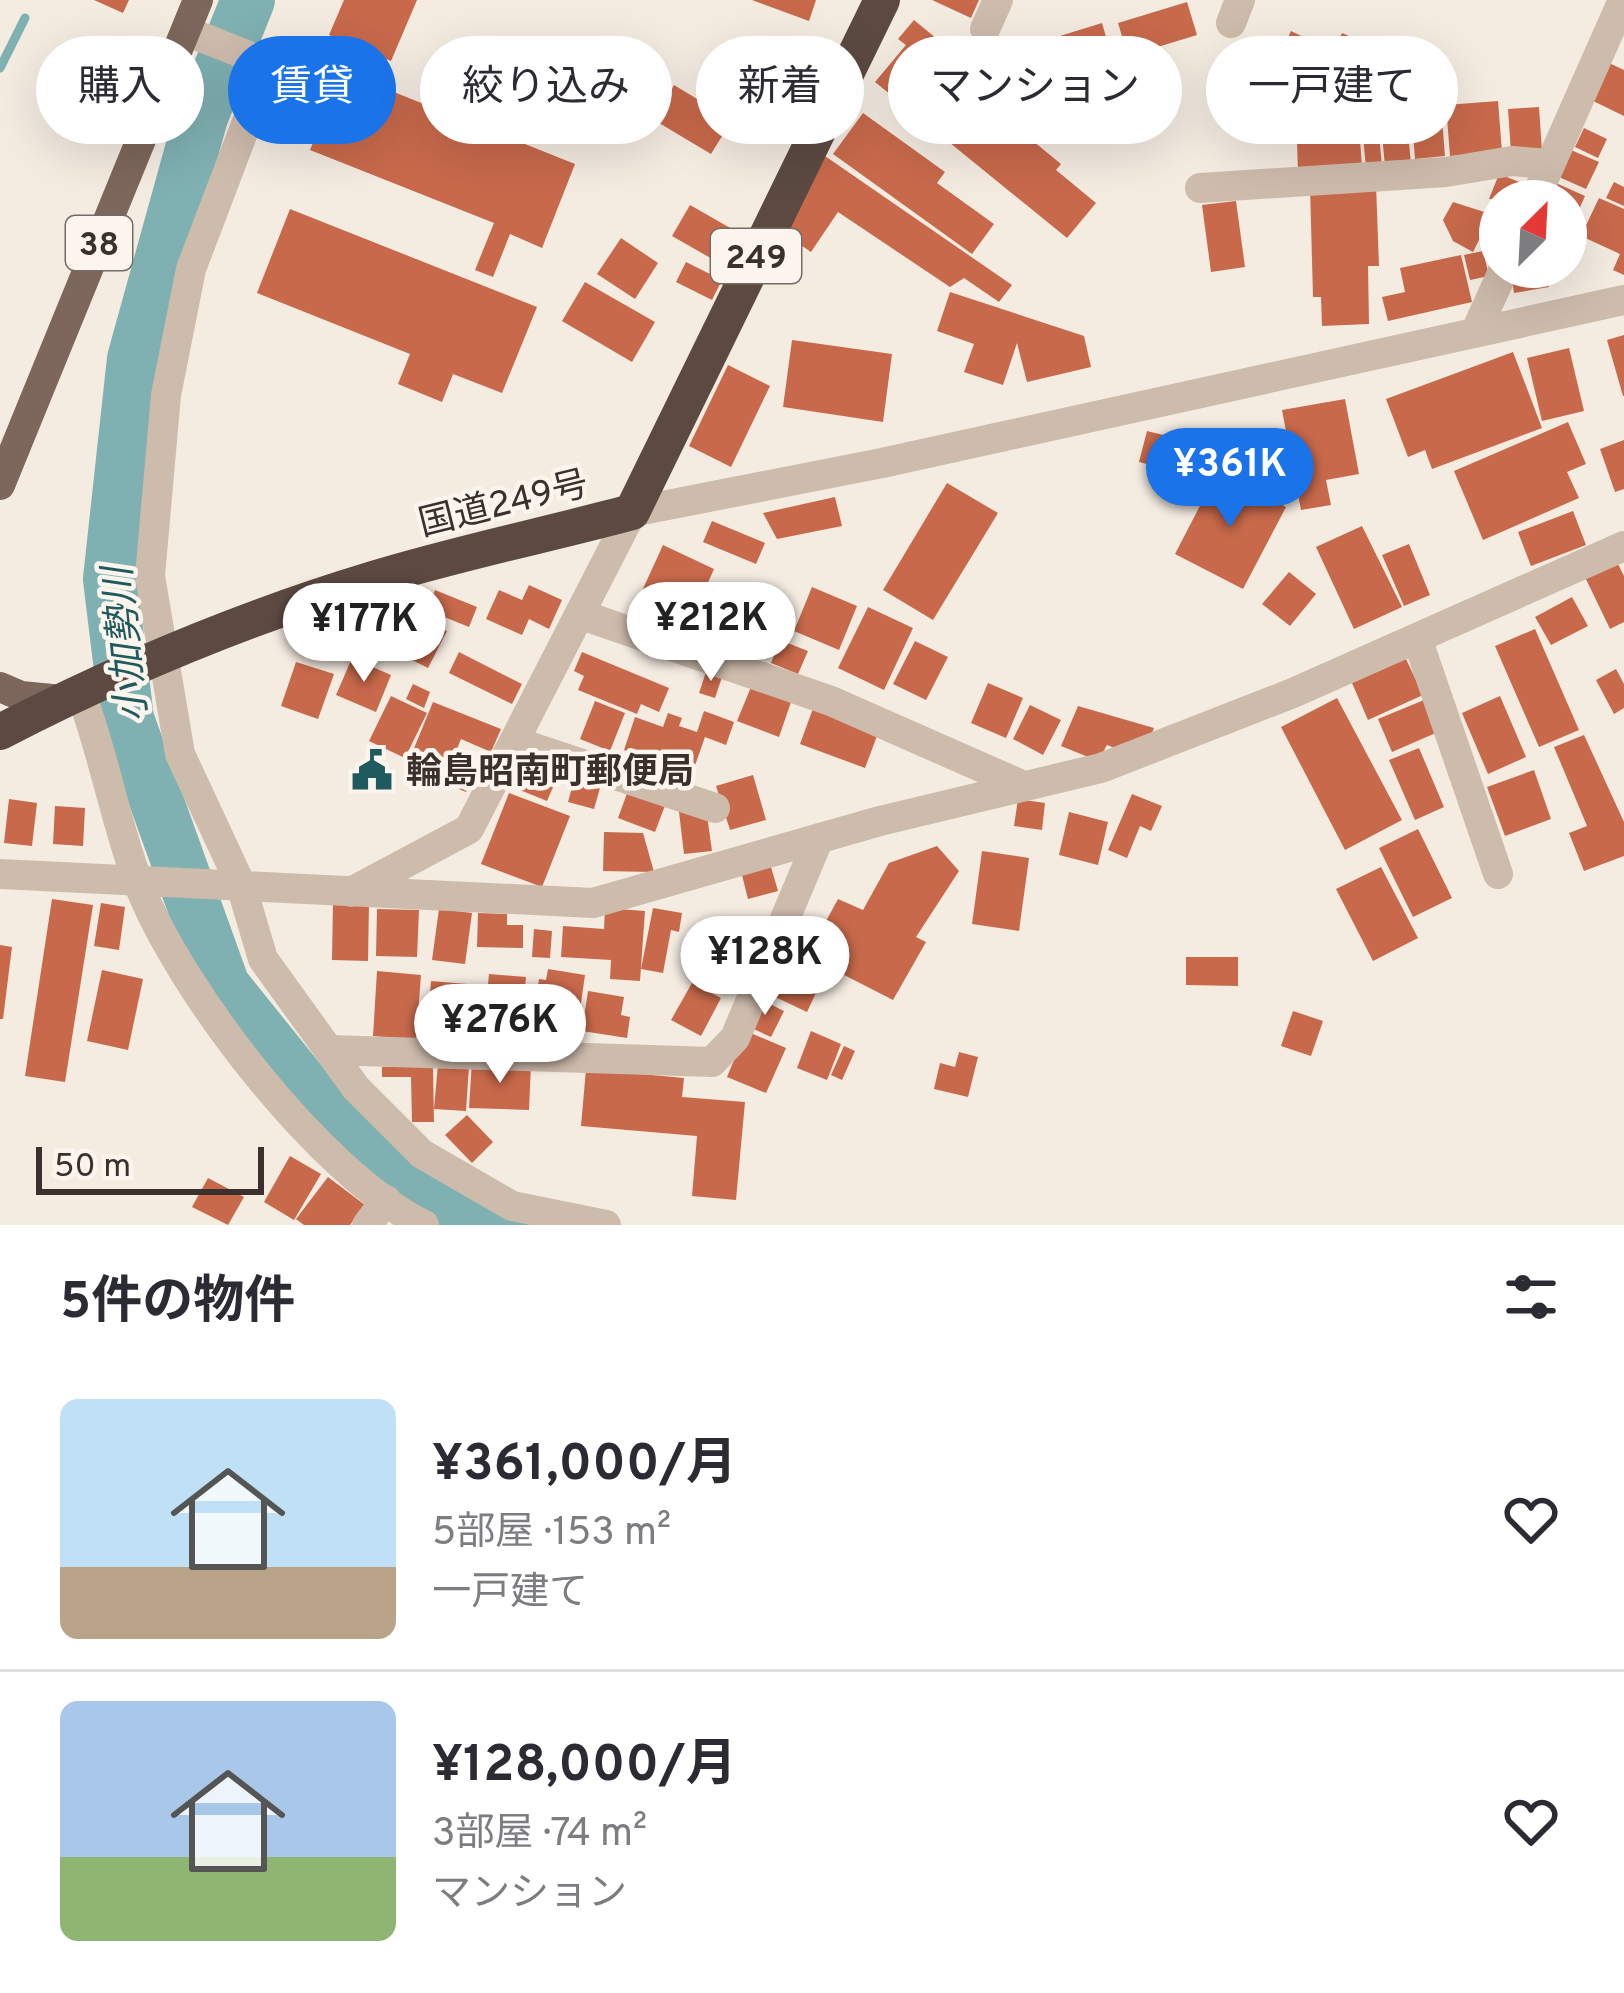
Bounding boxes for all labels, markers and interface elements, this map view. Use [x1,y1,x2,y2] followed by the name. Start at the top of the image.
[36,36,204,144] chip: 購入
[228,36,396,144] chip: 賃貸
[420,36,672,144] chip: 絞り込み
[696,36,864,144] chip: 新着
[888,36,1182,144] chip: マンション
[1206,36,1458,144] chip: 一戸建て
[1479,180,1587,288] north arrow
[1479,180,1587,288] map controls
[66,216,132,270] road number: 38
[711,229,801,283] road number: 249
[1146,428,1314,530] pin: ¥361K
[1173,442,1287,491] text: ¥361K
[414,463,593,549] street label: 国道249号
[96,560,161,725] water label: 小加勢川
[627,582,795,684] pin: ¥212K
[280,583,448,685] pin: ¥177K
[654,596,768,645] text: ¥212K
[310,597,418,646] text: ¥177K
[349,747,395,793] public building icon: 輪島昭南町郵便局
[406,751,694,797] place label: 輪島昭南町郵便局
[681,916,849,1018] pin: ¥128K
[707,930,823,979] text: ¥128K
[416,984,584,1086] pin: ¥276K
[441,998,559,1047] text: ¥276K
[36,1141,264,1194] scale bar
[54,1147,131,1189] text: 50 m
[1498,1264,1564,1330] icon: filters
[60,1272,295,1337] text: 5件の物件
[432,1434,737,1499] text: ¥361,000/月
[156,1447,300,1591] icon: home
[1498,1486,1564,1552] icon: heart
[432,1510,671,1559] text: 5部屋 · 153 m²
[432,1570,588,1619] text: 一戸建て
[432,1735,737,1800] text: ¥128,000/月
[156,1749,300,1893] icon: home
[1498,1788,1564,1854] icon: heart
[432,1811,647,1860] text: 3部屋 · 74 m²
[432,1871,627,1920] text: マンション

